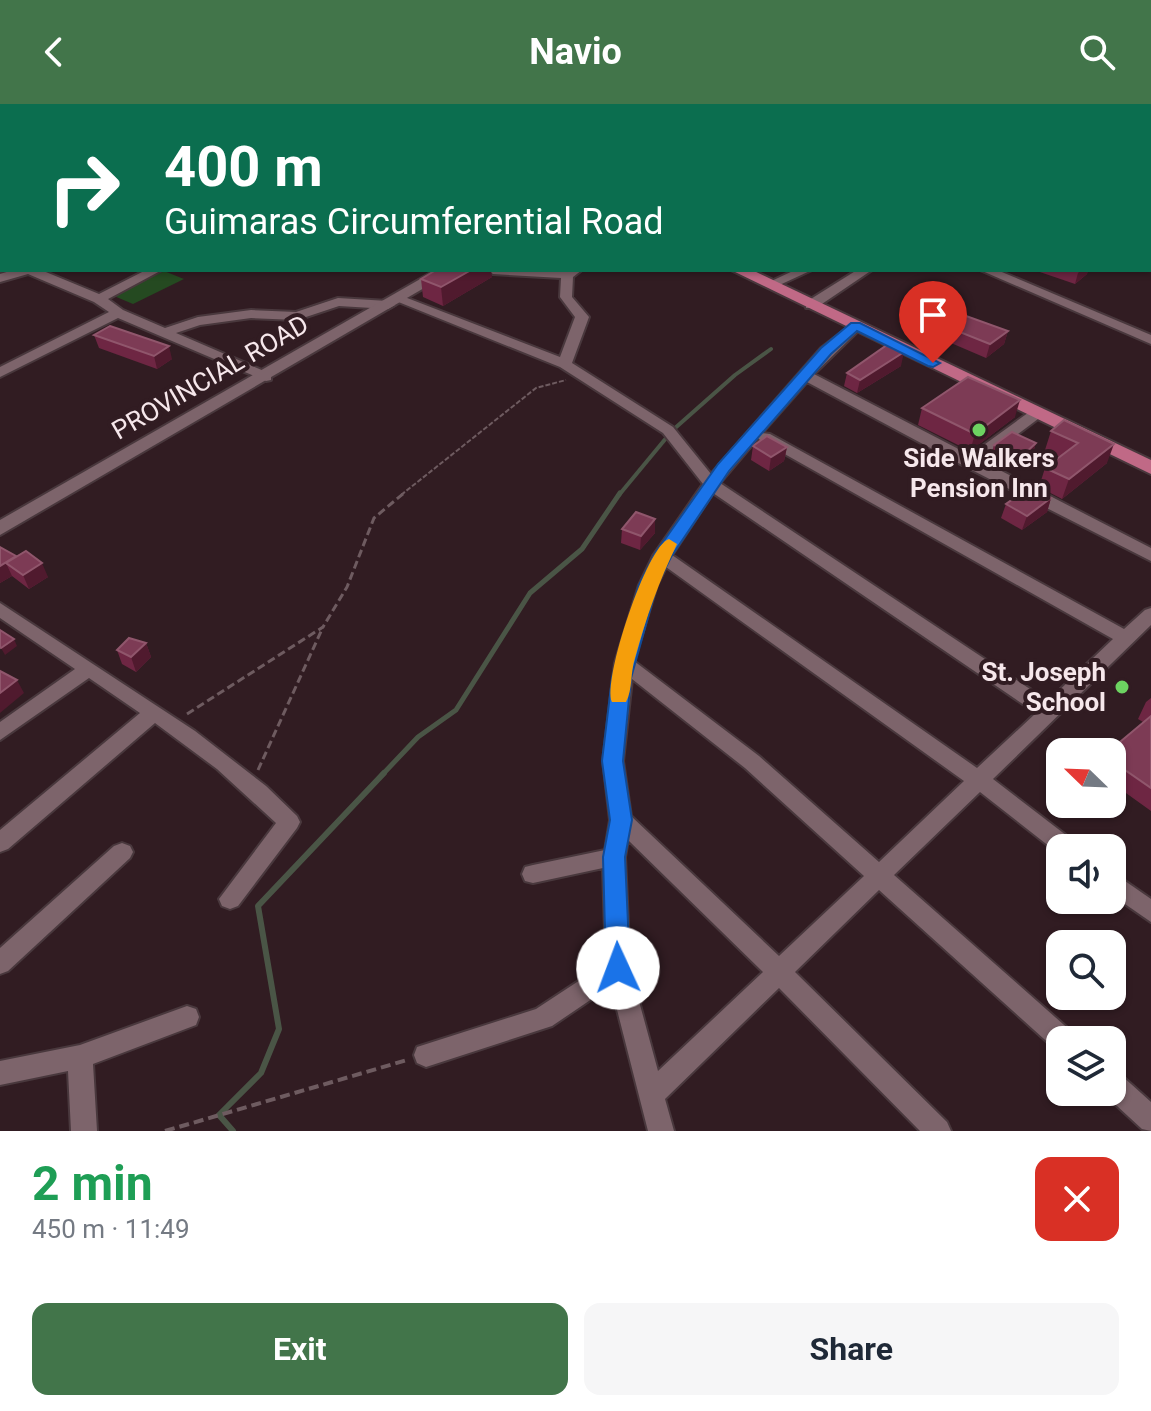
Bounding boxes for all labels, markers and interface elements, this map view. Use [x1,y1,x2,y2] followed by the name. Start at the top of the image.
[32,30,76,74] icon: back
[1075,30,1119,74] icon: search
[529,31,622,73] text: Navio
[164,134,323,200] text: 400 m
[32,136,136,240] icon: right
[164,201,664,243] text: Guimaras Circumferential Road
[899,281,967,363] pin
[911,293,955,337] icon: arrive
[107,309,313,445] street label: PROVINCIAL ROAD
[970,421,988,439] marker: Side Walkers Pension Inn
[903,443,1055,503] place label: Side Walkers Pension Inn
[981,657,1106,717] place label: St. Joseph School
[1113,678,1131,696] marker: St. Joseph School
[1046,738,1126,818] north arrow
[1046,738,1126,1106] map controls
[1046,834,1126,914] button: sound
[576,926,660,1010] position arrow
[1046,930,1126,1010] button: search
[1046,1026,1126,1106] button: layers
[32,1155,153,1212] text: 2 min
[1035,1157,1119,1241] button: close
[32,1214,190,1244] text: 450 m · 11:49
[32,1303,568,1395] button: Exit
[584,1303,1119,1395] button: Share

